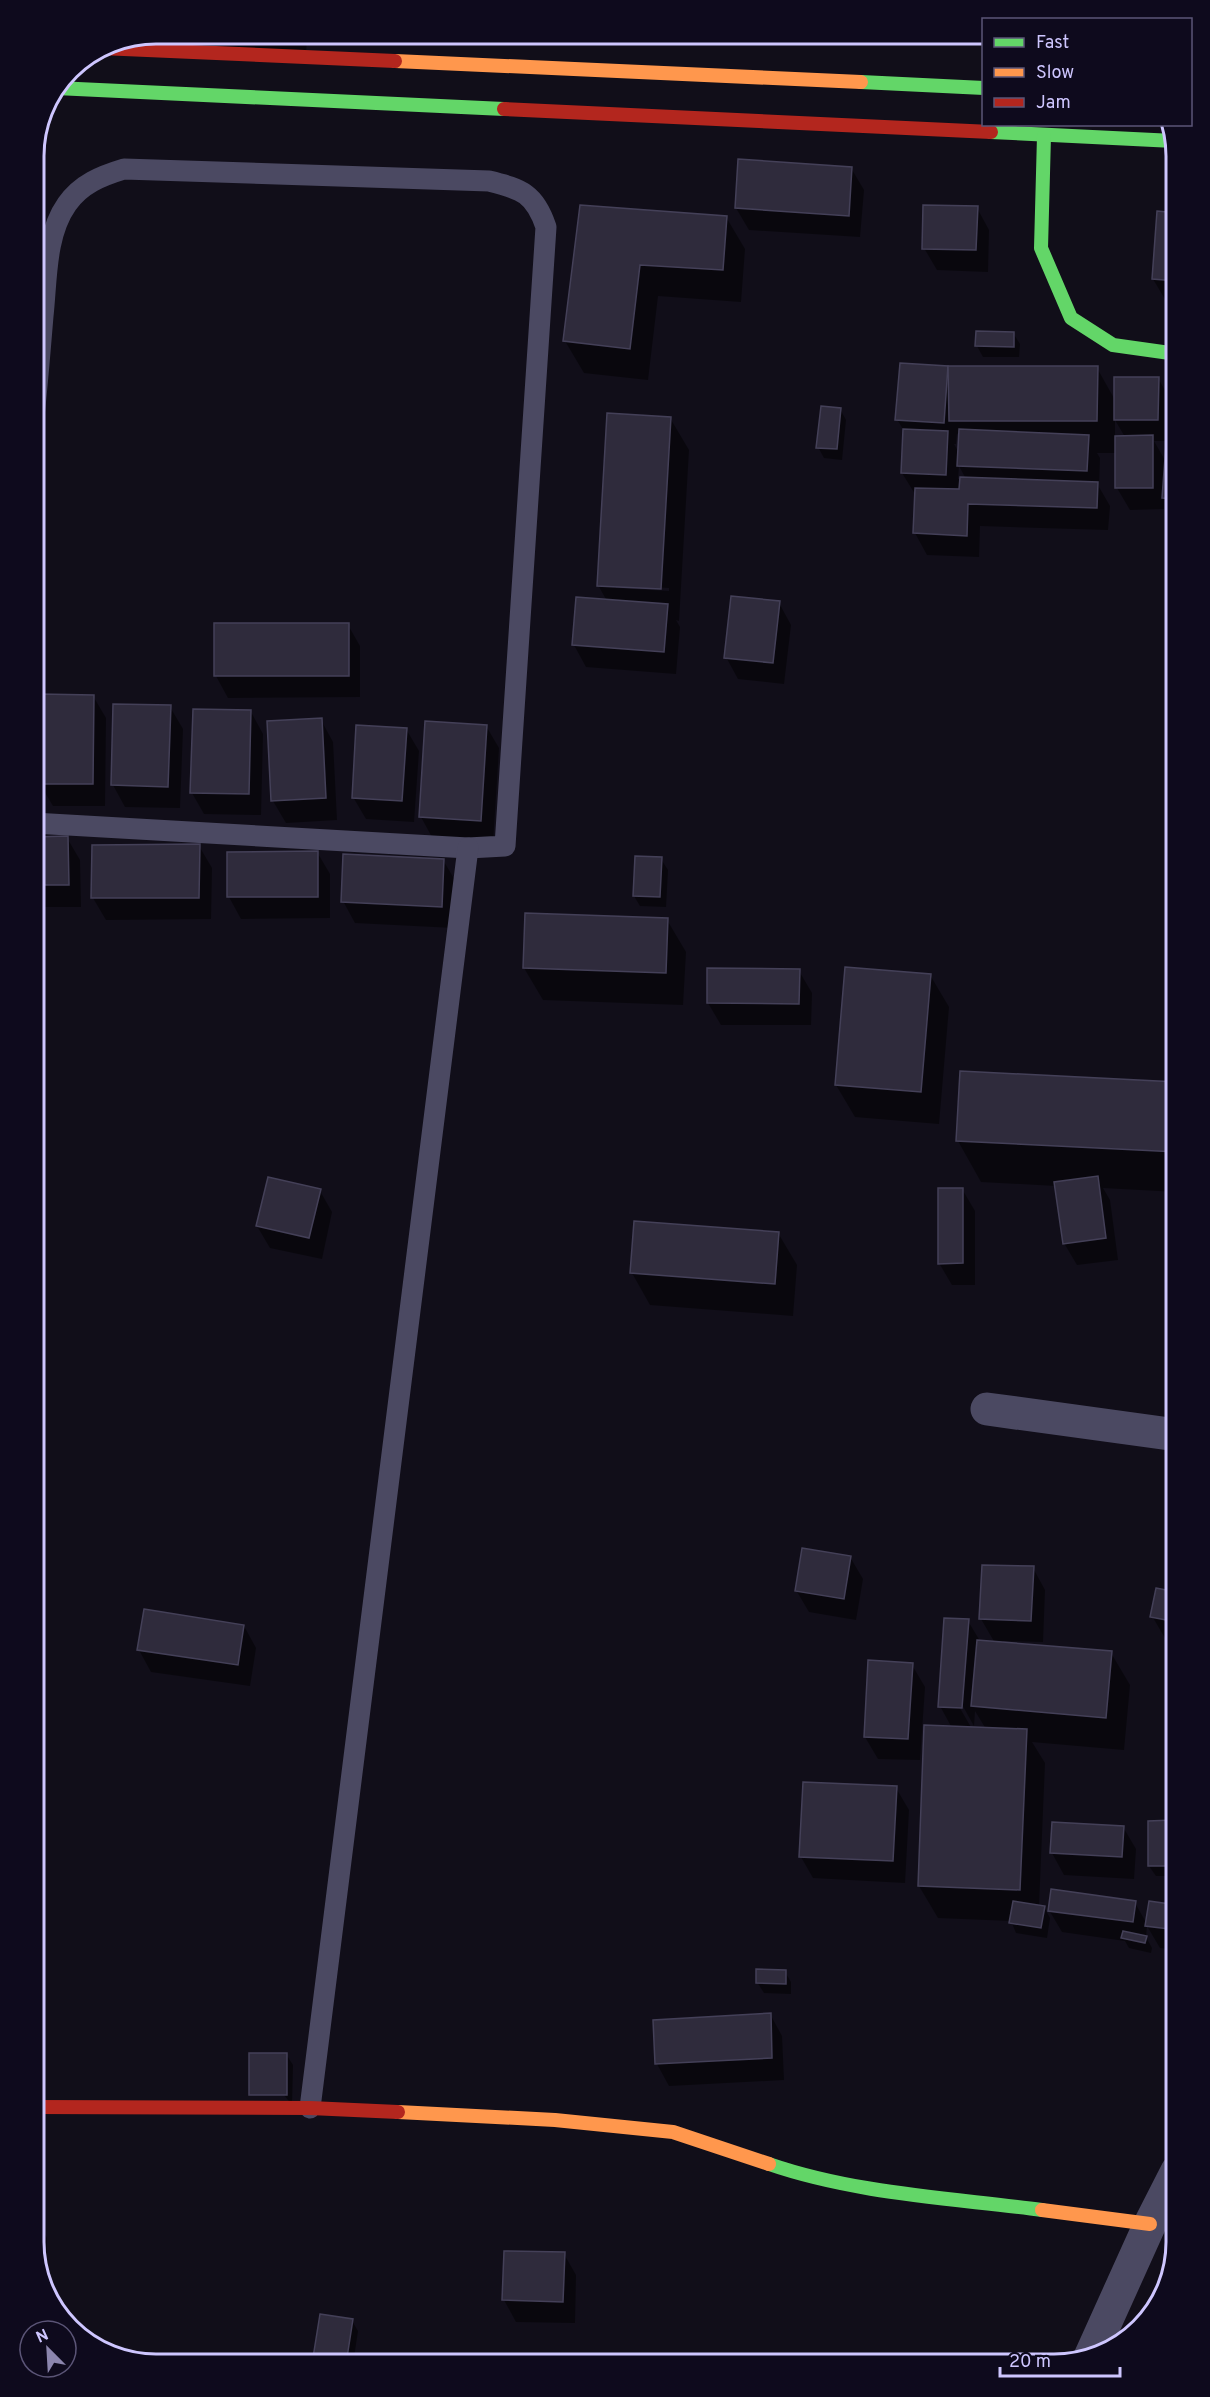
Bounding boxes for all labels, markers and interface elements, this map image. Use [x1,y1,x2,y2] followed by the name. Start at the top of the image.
[982,18,1192,126] legend
[1036,32,1069,55] text: Fast
[1036,62,1074,85] text: Slow
[1036,92,1071,115] text: Jam
[18,2319,78,2379] north arrow
[33,2326,52,2349] text: N
[1000,2340,1120,2378] scale bar
[1009,2351,1051,2374] text: 20 m

